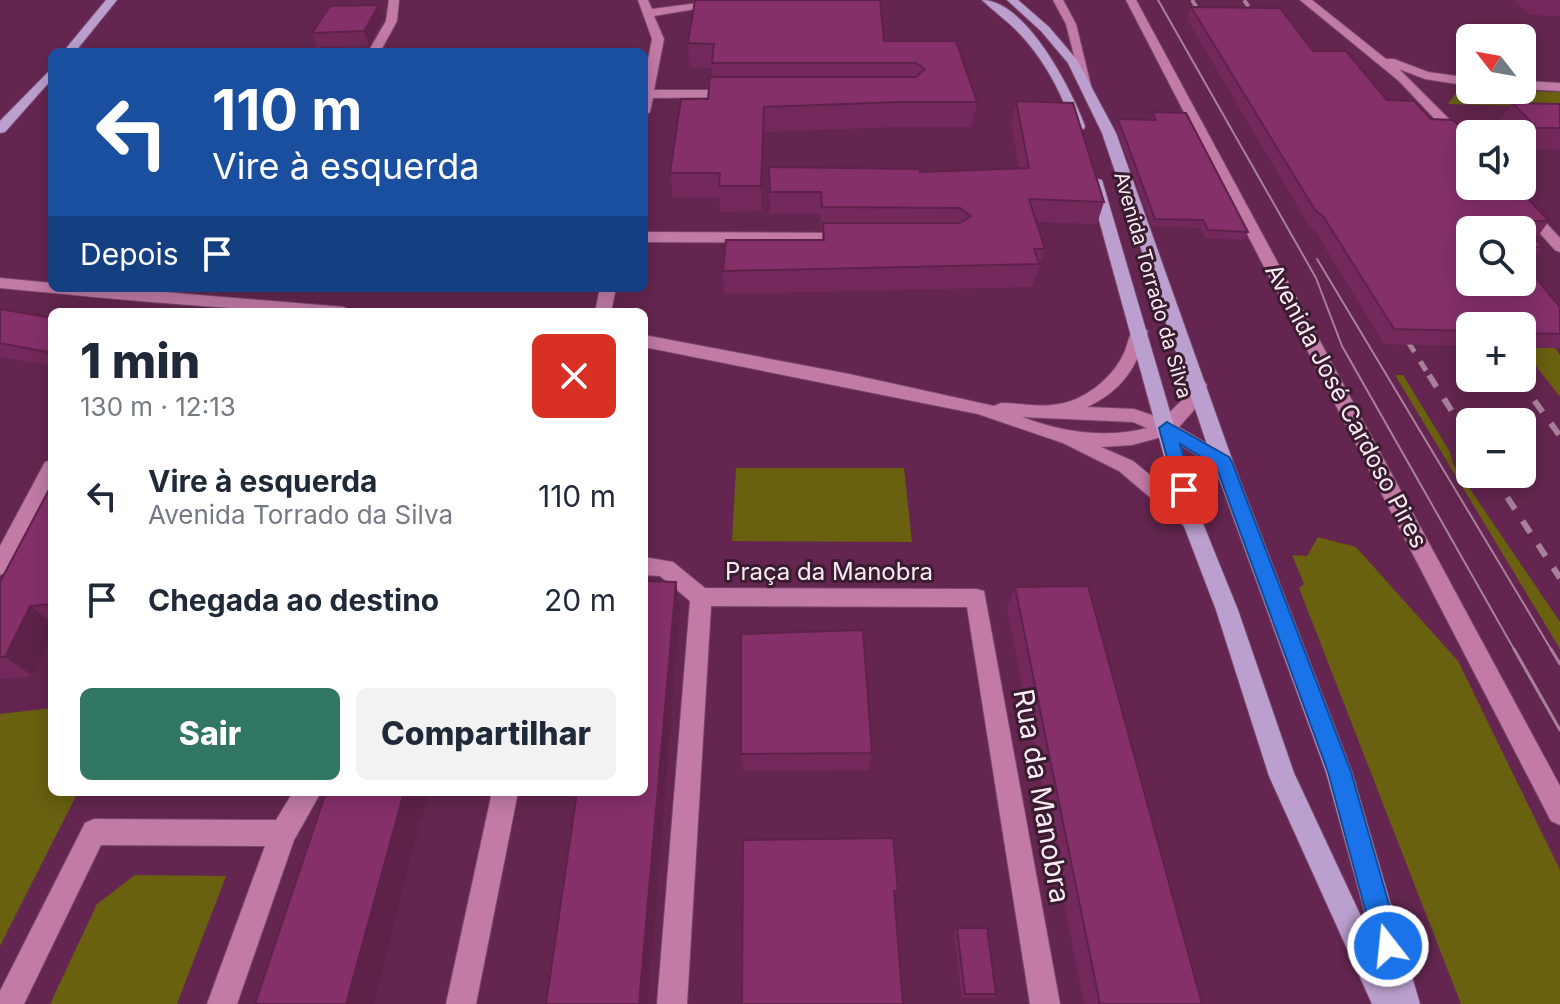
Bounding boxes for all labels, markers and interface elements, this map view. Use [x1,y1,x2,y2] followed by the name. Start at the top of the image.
[1456,24,1536,104] north arrow
[1456,24,1536,488] map controls
[212,76,362,144] text: 110 m
[80,80,184,184] icon: left
[1456,120,1536,200] button: sound
[212,144,480,188] text: Vire à esquerda
[1109,169,1197,401] street label: Avenida Torrado da Silva
[1456,216,1536,296] button: search
[195,232,239,276] icon: arrive
[80,236,179,272] text: Depois
[1259,259,1434,553] street label: Avenida José Cardoso Pires
[1456,312,1536,392] button: +
[80,331,200,390] text: 1 min
[532,334,616,418] button: close
[80,391,236,422] text: 130 m · 12:13
[1456,408,1536,488] button: −
[1150,456,1218,524] pin
[148,463,377,499] text: Vire à esquerda
[1162,468,1206,512] icon: arrive
[80,474,124,518] icon: left
[538,478,616,514] text: 110 m
[148,499,453,530] text: Avenida Torrado da Silva
[725,557,933,586] street label: Praça da Manobra
[80,578,124,622] icon: arrive
[148,582,439,618] text: Chegada ao destino
[544,582,616,618] text: 20 m
[1006,686,1078,906] street label: Rua da Manobra
[80,688,340,780] button: Sair
[356,688,616,780] button: Compartilhar
[1346,904,1430,988] position arrow

